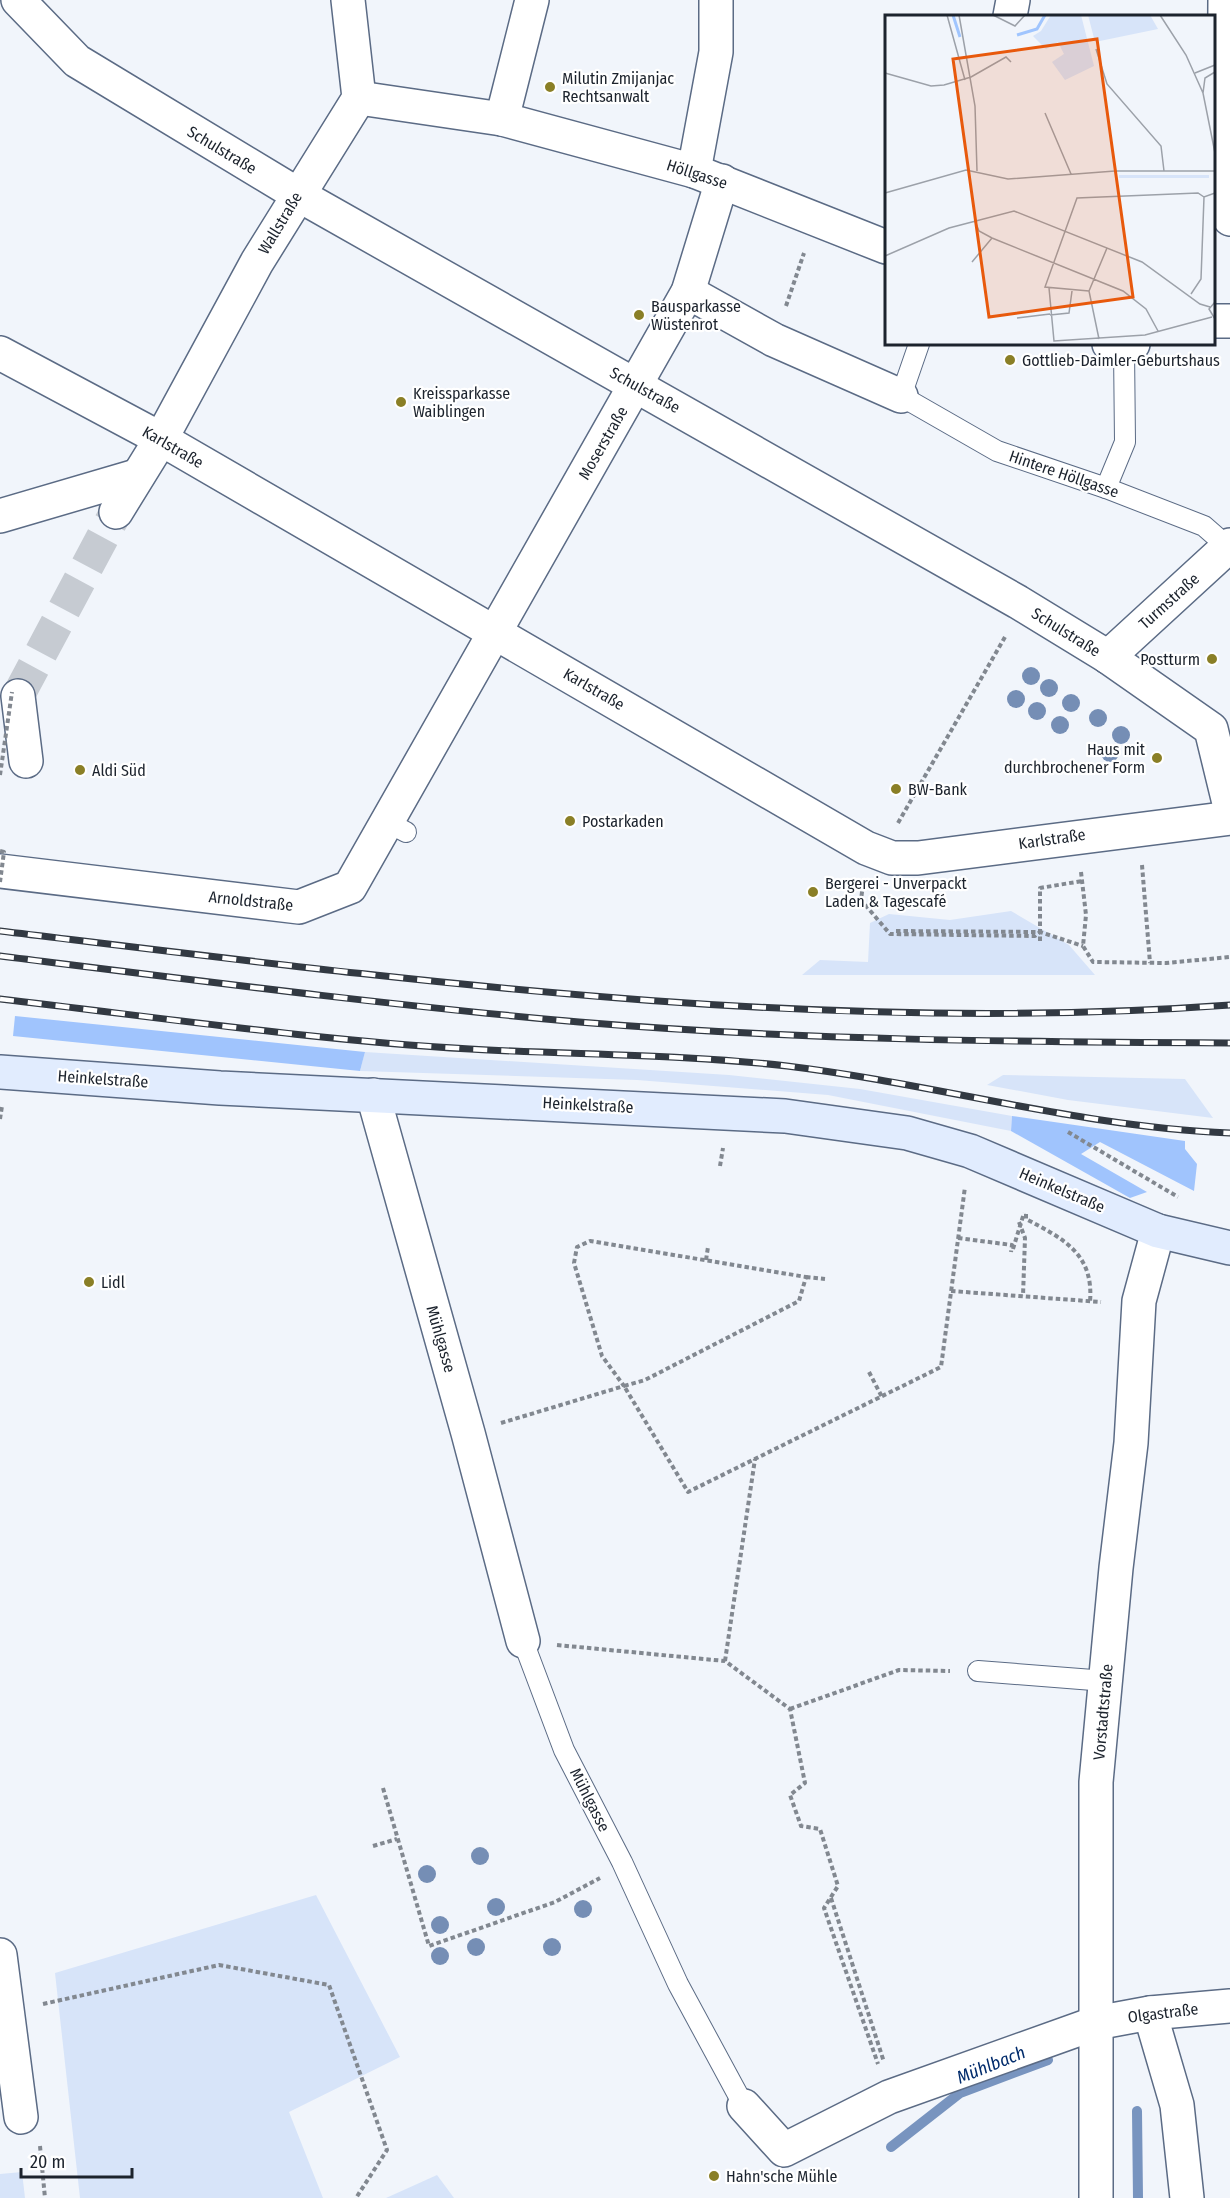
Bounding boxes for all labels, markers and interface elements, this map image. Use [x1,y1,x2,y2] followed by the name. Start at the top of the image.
[885,15,1215,345] inset map
[562,69,674,106] place label: Milutin Zmijanjac Rechtsanwalt
[543,80,557,94] marker: Milutin Zmijanjac Rechtsanwalt
[184,122,260,178] street label: Schulstraße
[664,155,730,193] street label: Höllgasse
[254,188,306,258] street label: Wallstraße
[651,297,741,334] place label: Bausparkasse Wüstenrot
[632,308,646,322] marker: Bausparkasse Wüstenrot
[1022,351,1220,370] place label: Gottlieb-Daimler-Geburtshaus
[1003,353,1017,367] marker: Gottlieb-Daimler-Geburtshaus
[607,363,683,417] street label: Schulstraße
[413,384,510,421] place label: Kreissparkasse Waiblingen
[394,395,408,409] marker: Kreissparkasse Waiblingen
[574,403,632,483] street label: Moserstraße
[139,422,207,472] street label: Karlstraße
[1007,446,1121,502] street label: Hintere Höllgasse
[1135,569,1203,633] street label: Turmstraße
[1028,603,1104,661] street label: Schulstraße
[1140,650,1200,669] place label: Postturm
[1205,652,1219,666] marker: Postturm
[560,664,628,714] street label: Karlstraße
[1004,740,1146,777] place label: Haus mit durchbrochener Form
[1150,751,1164,765] marker: Haus mit durchbrochener Form
[92,761,146,780] place label: Aldi Süd
[73,763,87,777] marker: Aldi Süd
[908,780,968,799] place label: BW-Bank
[889,782,903,796] marker: BW-Bank
[582,812,664,831] place label: Postarkaden
[563,814,577,828] marker: Postarkaden
[1017,825,1087,853] street label: Karlstraße
[825,874,967,911] place label: Bergerei - Unverpackt Laden & Tagescafé
[806,885,820,899] marker: Bergerei - Unverpackt Laden & Tagescafé
[208,887,294,915] street label: Arnoldstraße
[57,1066,149,1092] street label: Heinkelstraße
[542,1093,634,1117] street label: Heinkelstraße
[1016,1163,1108,1217] street label: Heinkelstraße
[101,1273,125,1292] place label: Lidl
[82,1275,96,1289] marker: Lidl
[422,1303,460,1375] street label: Mühlgasse
[1089,1663,1117,1761] street label: Vorstadtstraße
[566,1765,614,1835] street label: Mühlgasse
[1127,1999,1199,2027] street label: Olgastraße
[953,2041,1029,2089] water label: Mühlbach
[21,2141,132,2179] scale bar
[30,2151,65,2173] text: 20 m
[726,2167,837,2186] place label: Hahn'sche Mühle
[707,2169,721,2183] marker: Hahn'sche Mühle

